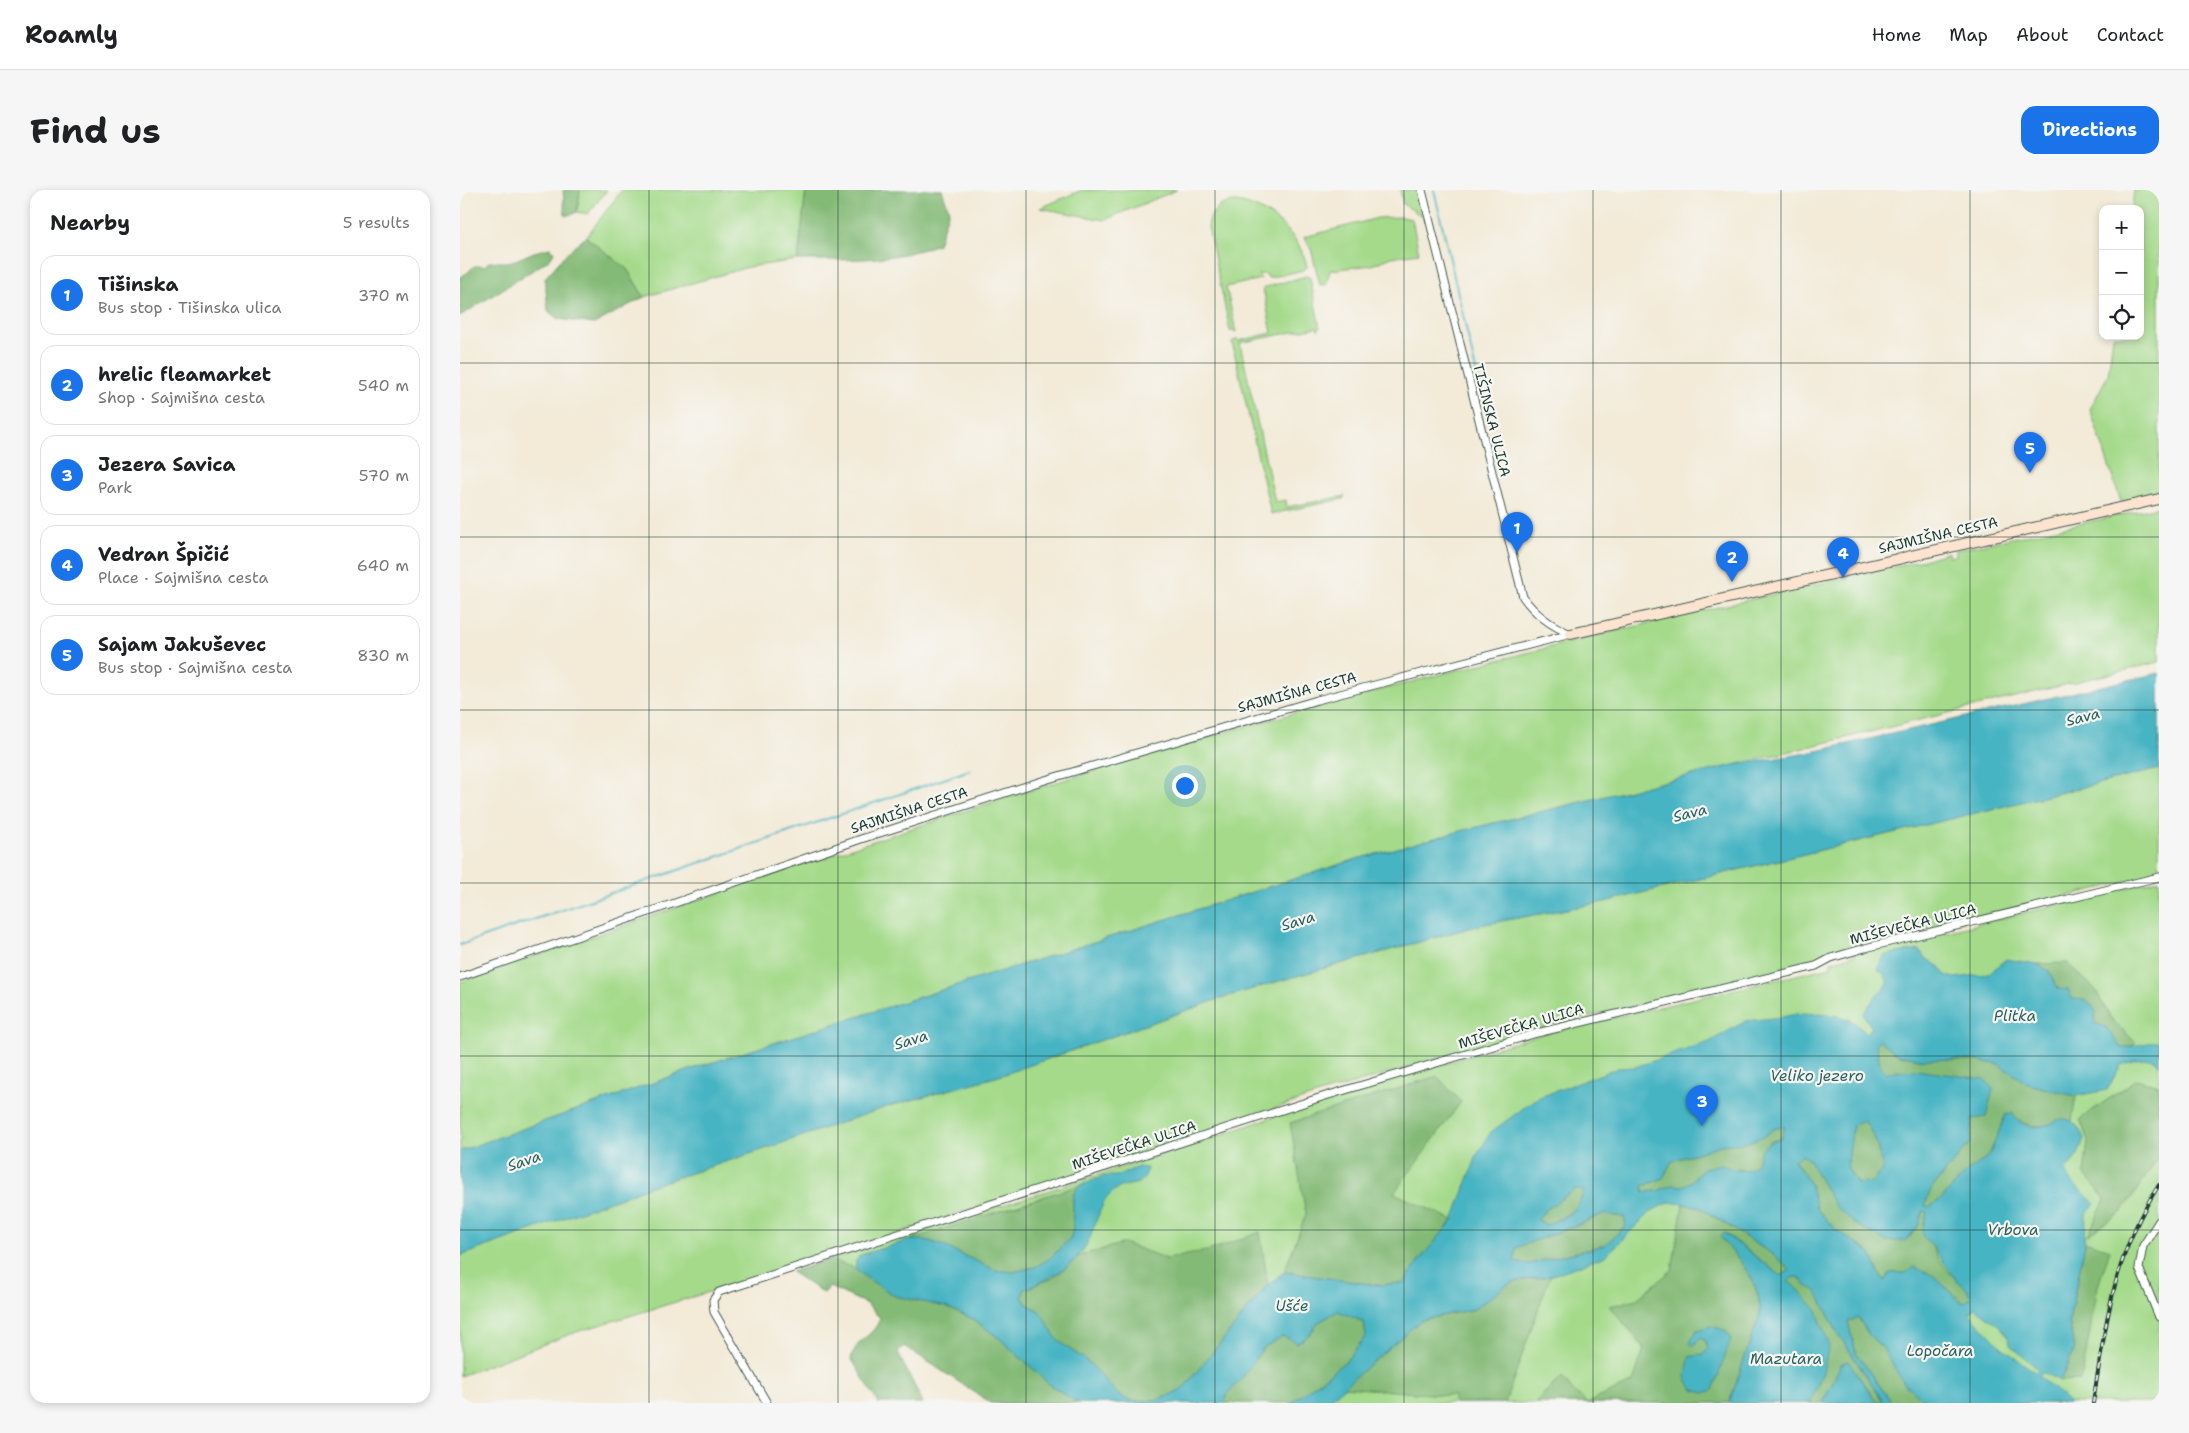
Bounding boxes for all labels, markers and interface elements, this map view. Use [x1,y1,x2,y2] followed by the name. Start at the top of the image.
[25,19,118,51] text: Roamly
[1872,23,1921,47] text: Home
[1949,23,1988,47] text: Map
[2016,23,2069,47] text: About
[2097,23,2164,47] text: Contact
[2021,106,2159,154] button: Directions
[30,107,161,154] text: Find us
[2099,205,2144,340] map controls
[2099,205,2144,250] button: +
[50,209,130,237] text: Nearby
[343,212,410,233] text: 5 results
[2099,250,2144,295] button: −
[98,272,179,297] text: Tišinska
[63,285,71,306] text: 1
[358,285,409,306] text: 370 m
[2099,295,2144,340] button: locate
[98,297,281,318] text: Bus stop · Tišinska ulica
[1469,361,1515,479] street label: TIŠINSKA ULICA
[98,362,271,387] text: hrelic fleamarket
[61,375,73,396] text: 2
[358,375,409,396] text: 540 m
[98,387,265,408] text: Shop · Sajmišna cesta
[2014,432,2046,473] pin: 5
[98,452,236,477] text: Jezera Savica
[61,465,73,486] text: 3
[359,465,409,486] text: 570 m
[98,477,132,498] text: Park
[1501,512,1533,553] pin: 1
[1877,513,1999,557] street label: SAJMIŠNA CESTA
[1827,537,1859,578] pin: 4
[1716,541,1748,582] pin: 2
[98,542,229,567] text: Vedran Špičić
[61,555,73,576] text: 4
[357,555,409,576] text: 640 m
[98,567,268,588] text: Place · Sajmišna cesta
[98,632,266,657] text: Sajam Jakuševec
[62,645,72,666] text: 5
[357,645,409,666] text: 830 m
[98,657,292,678] text: Bus stop · Sajmišna cesta
[1236,668,1358,716] street label: SAJMIŠNA CESTA
[2064,703,2102,731] water label: Sava
[1172,773,1198,799] your location
[848,783,970,837] street label: SAJMIŠNA CESTA
[1671,799,1709,827] water label: Sava
[1848,900,1978,948] street label: MIŠEVEČKA ULICA
[1279,906,1317,936] water label: Sava
[1456,999,1586,1053] street label: MIŠEVEČKA ULICA
[1994,1006,2036,1026] water label: Plitka
[892,1025,930,1055] water label: Sava
[1770,1066,1864,1086] water label: Veliko jezero
[1686,1085,1718,1126] pin: 3
[1070,1116,1198,1174] street label: MIŠEVEČKA ULICA
[505,1146,543,1176] water label: Sava
[1987,1220,2039,1240] water label: Vrbova
[1275,1296,1309,1316] water label: Ušće
[1907,1341,1973,1361] water label: Lopočara
[1750,1349,1822,1369] water label: Mazutara

